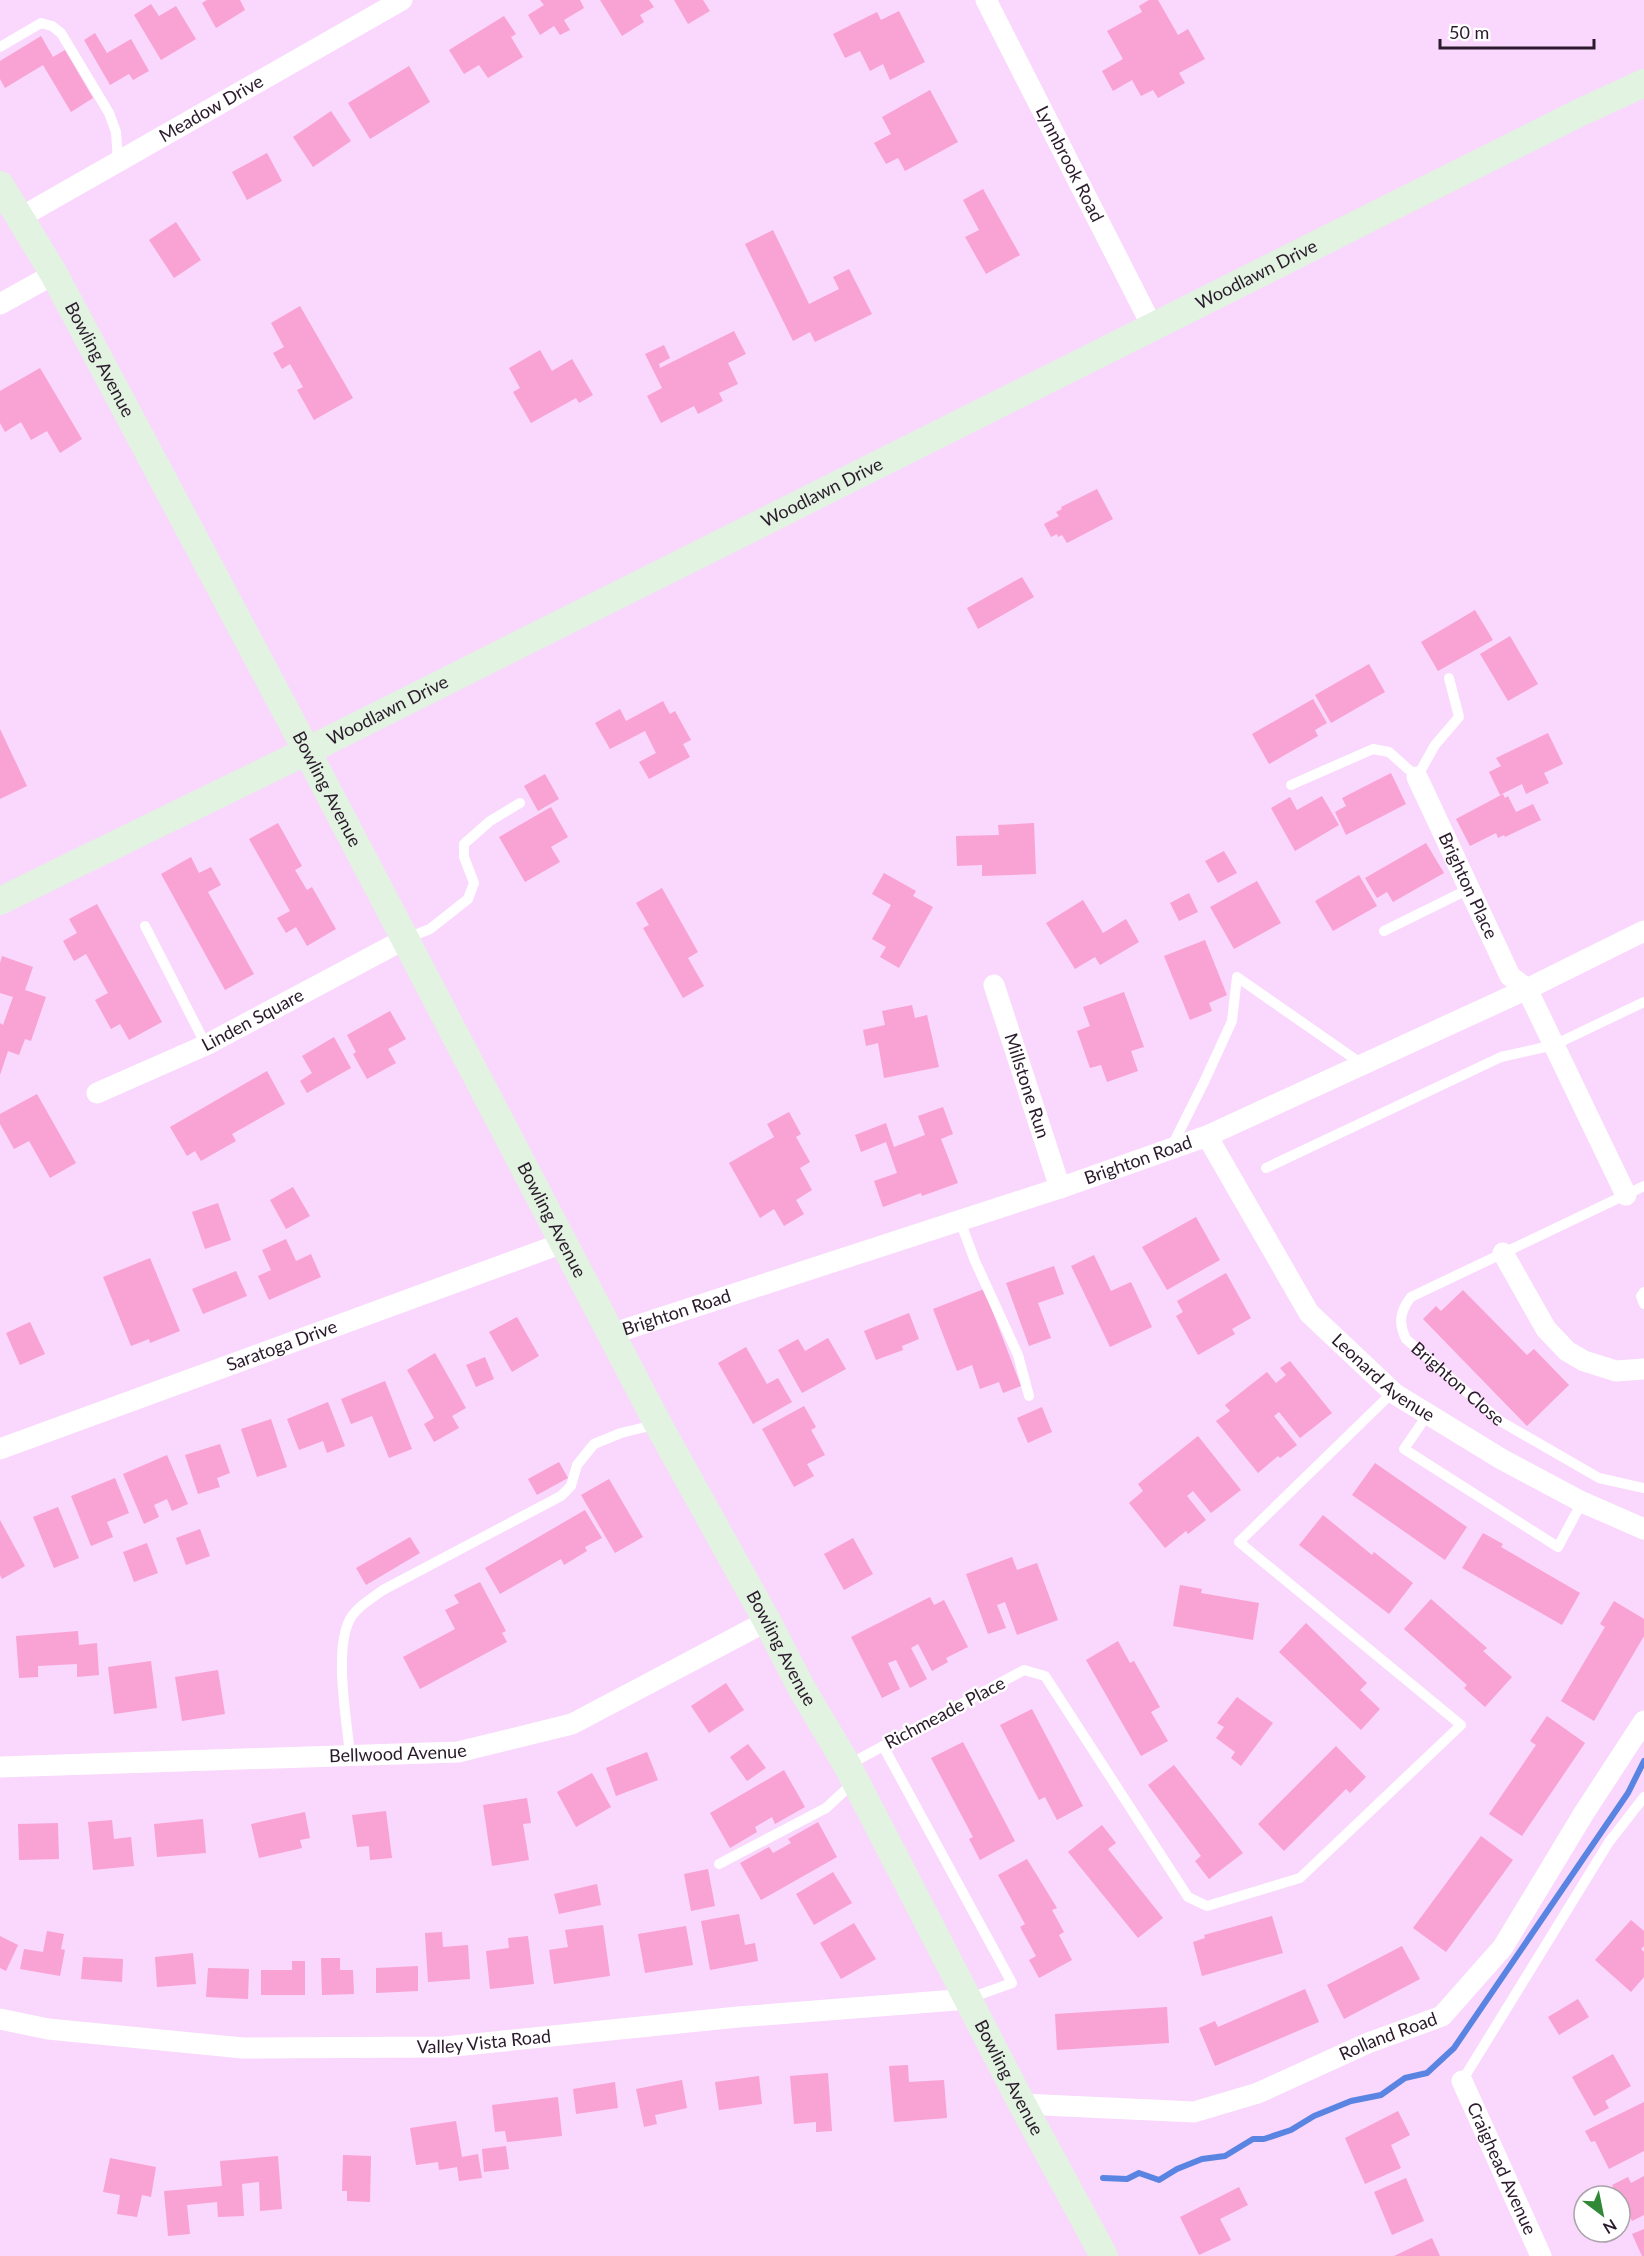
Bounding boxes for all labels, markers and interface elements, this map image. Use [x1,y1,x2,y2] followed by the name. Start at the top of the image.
[1440,12,1594,50] scale bar
[1449,21,1489,43] text: 50 m
[155,69,267,146] street label: Meadow Drive
[1032,102,1109,225] street label: Lynnbrook Road
[1192,234,1321,313] street label: Woodlawn Drive
[61,298,140,421] street label: Bowling Avenue
[757,452,886,531] street label: Woodlawn Drive
[323,670,452,749] street label: Woodlawn Drive
[288,727,367,850] street label: Bowling Avenue
[1434,829,1503,942] street label: Brighton Place
[197,983,307,1055] street label: Linden Square
[1000,1030,1055,1141] street label: Millstone Run
[1081,1130,1195,1189] street label: Brighton Road
[513,1158,592,1281] street label: Bowling Avenue
[619,1284,733,1340] street label: Brighton Road
[223,1315,340,1375] street label: Saratoga Drive
[1328,1328,1439,1426] street label: Leonard Avenue
[1407,1337,1510,1430] street label: Brighton Close
[742,1586,821,1710] street label: Bowling Avenue
[880,1671,1009,1753] street label: Richmeade Place
[329,1738,469,1766] street label: Bellwood Avenue
[1335,2007,1440,2065] street label: Rolland Road
[970,2016,1049,2139] street label: Bowling Avenue
[417,2024,552,2057] street label: Valley Vista Road
[1463,2098,1542,2238] street label: Craighead Avenue
[1572,2184,1632,2244] north arrow
[1600,2216,1620,2238] text: N

